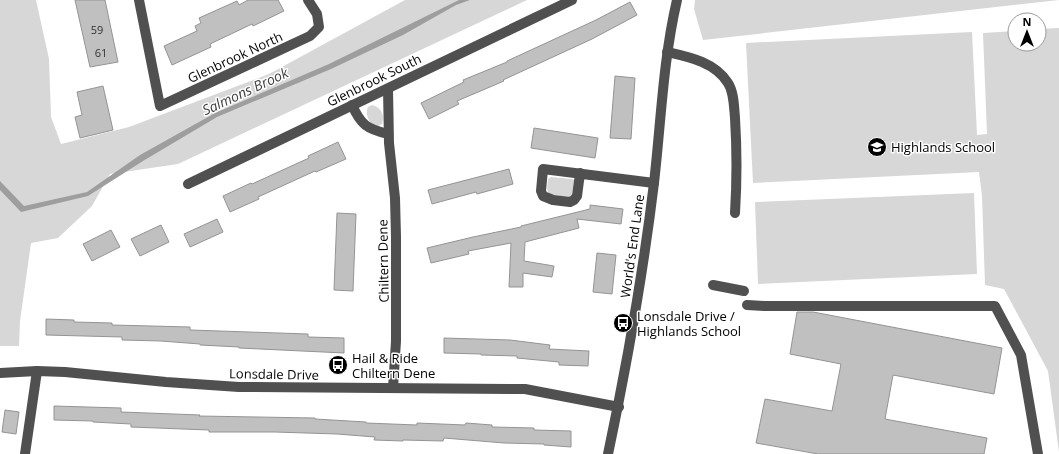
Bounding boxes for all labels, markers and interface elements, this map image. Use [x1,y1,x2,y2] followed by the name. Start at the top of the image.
[1007,12,1047,52] north arrow
[1023,14,1031,29] text: N
[91,22,103,37] house number: 59
[185,27,285,87] street label: Glenbrook North
[95,45,107,60] house number: 61
[324,49,424,111] street label: Glenbrook South
[199,62,292,119] water label: Salmons Brook
[866,136,888,158] school or university icon: Highlands School
[891,138,995,156] place label: Highlands School
[616,193,648,299] street label: World's End Lane
[373,219,393,303] street label: Chiltern Dene
[637,307,741,340] place label: Lonsdale Drive / Highlands School
[612,312,634,334] bus stop icon: Lonsdale Drive / Highlands School
[352,349,435,382] place label: Hail & Ride Chiltern Dene
[327,354,349,376] bus stop icon: Hail & Ride Chiltern Dene
[229,364,319,384] street label: Lonsdale Drive

